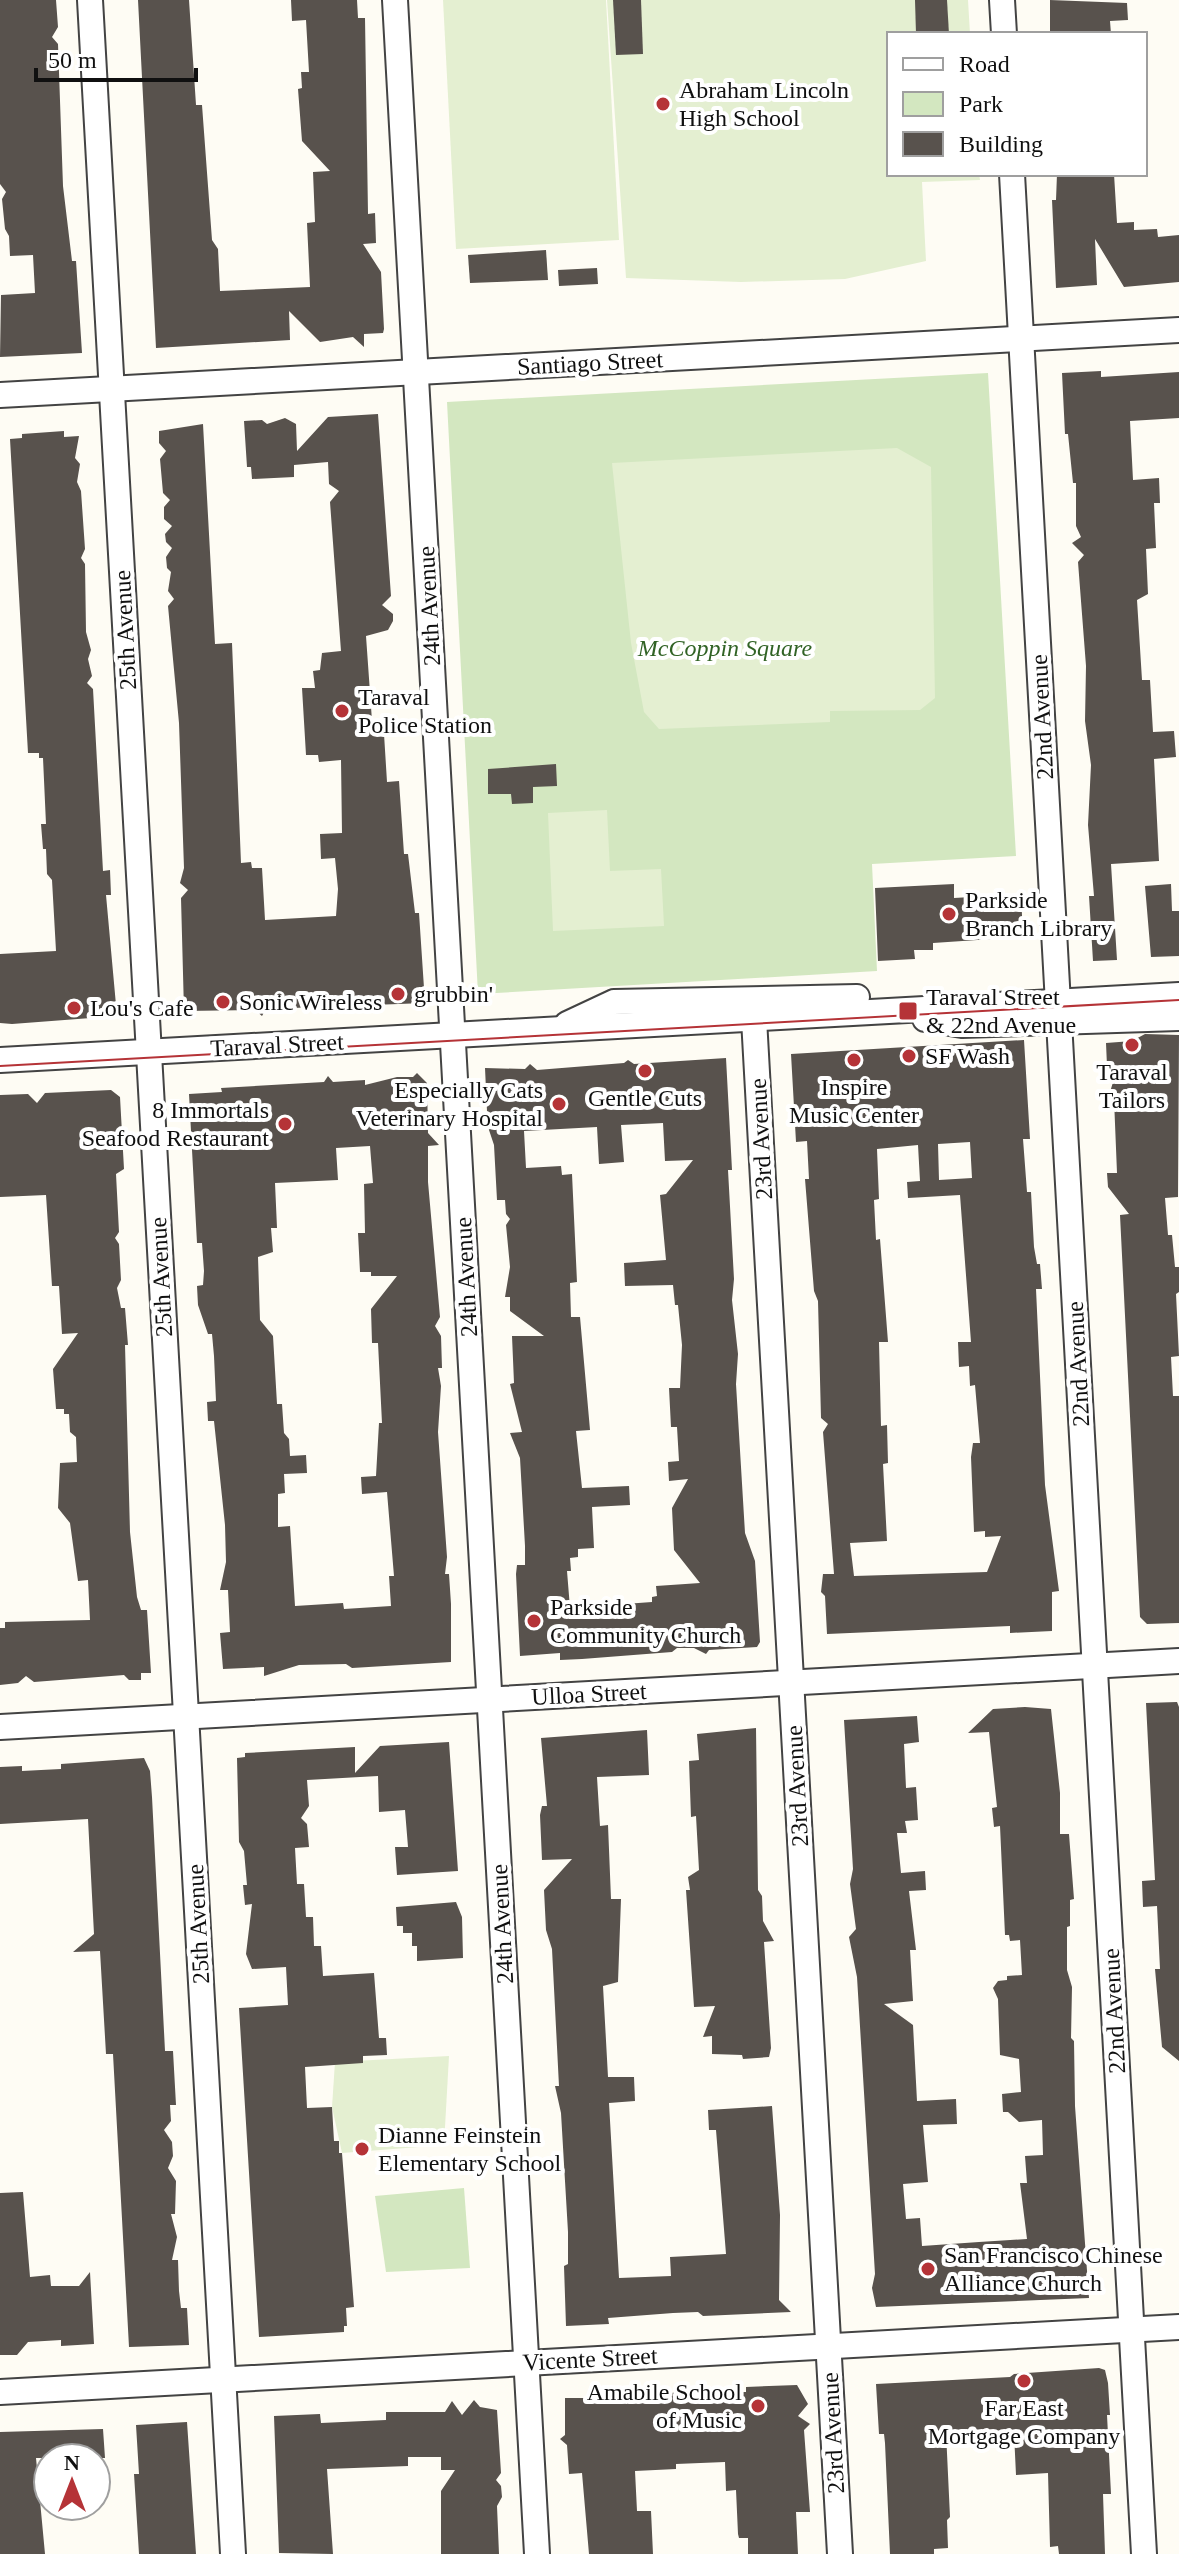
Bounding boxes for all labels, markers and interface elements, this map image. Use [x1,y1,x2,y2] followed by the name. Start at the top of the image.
[36,32,196,82] scale bar
[887,32,1147,176] legend
[48,47,97,73] text: 50 m
[959,51,1010,77] text: Road
[679,77,849,131] place label: Abraham Lincoln High School
[959,91,1003,117] text: Park
[654,95,672,113] marker: Abraham Lincoln High School
[959,131,1043,157] text: Building
[516,346,664,380] street label: Santiago Street
[413,545,445,667] street label: 24th Avenue
[109,569,141,691] street label: 25th Avenue
[637,635,813,661] park label: McCoppin Square
[1026,654,1058,780] street label: 22nd Avenue
[358,684,492,738] place label: Taraval Police Station
[333,702,351,720] marker: Taraval Police Station
[965,887,1112,941] place label: Parkside Branch Library
[940,905,958,923] marker: Parkside Branch Library
[414,981,493,1007] place label: grubbin'
[926,984,1076,1038] place label: Taraval Street & 22nd Avenue
[389,985,407,1003] marker: grubbin'
[239,989,382,1015] place label: Sonic Wireless
[214,993,232,1011] marker: Sonic Wireless
[90,995,194,1021] place label: Lou's Cafe
[65,999,83,1017] marker: Lou's Cafe
[897,1000,919,1022] marker: Taraval Street & 22nd Avenue
[210,1029,345,1061] street label: Taraval Street
[1123,1036,1141,1054] marker: Taraval Tailors
[925,1043,1010,1069] place label: SF Wash
[900,1047,918,1065] marker: SF Wash
[845,1051,863,1069] marker: Inspire Music Center
[1096,1059,1168,1113] place label: Taraval Tailors
[636,1062,654,1080] marker: Gentle Cuts
[789,1074,919,1128] place label: Inspire Music Center
[356,1077,543,1131] place label: Especially Cats Veterinary Hospital
[745,1078,777,1200] street label: 23rd Avenue
[588,1085,702,1111] place label: Gentle Cuts
[550,1095,568,1113] marker: Especially Cats Veterinary Hospital
[82,1097,269,1151] place label: 8 Immortals Seafood Restaurant
[276,1115,294,1133] marker: 8 Immortals Seafood Restaurant
[145,1216,177,1338] street label: 25th Avenue
[450,1216,482,1338] street label: 24th Avenue
[1062,1301,1094,1427] street label: 22nd Avenue
[550,1594,741,1648] place label: Parkside Community Church
[525,1612,543,1630] marker: Parkside Community Church
[531,1678,648,1710] street label: Ulloa Street
[781,1725,813,1847] street label: 23rd Avenue
[182,1863,214,1985] street label: 25th Avenue
[486,1863,518,1985] street label: 24th Avenue
[1098,1948,1130,2074] street label: 22nd Avenue
[378,2122,562,2176] place label: Dianne Feinstein Elementary School
[353,2140,371,2158] marker: Dianne Feinstein Elementary School
[944,2242,1163,2296] place label: San Francisco Chinese Alliance Church
[919,2260,937,2278] marker: San Francisco Chinese Alliance Church
[522,2342,658,2376] street label: Vicente Street
[817,2372,849,2494] street label: 23rd Avenue
[1015,2372,1033,2390] marker: Far East Mortgage Company
[587,2379,742,2433] place label: Amabile School of Music
[928,2395,1120,2449] place label: Far East Mortgage Company
[749,2397,767,2415] marker: Amabile School of Music
[32,2442,112,2522] north arrow
[64,2450,80,2475] text: N

